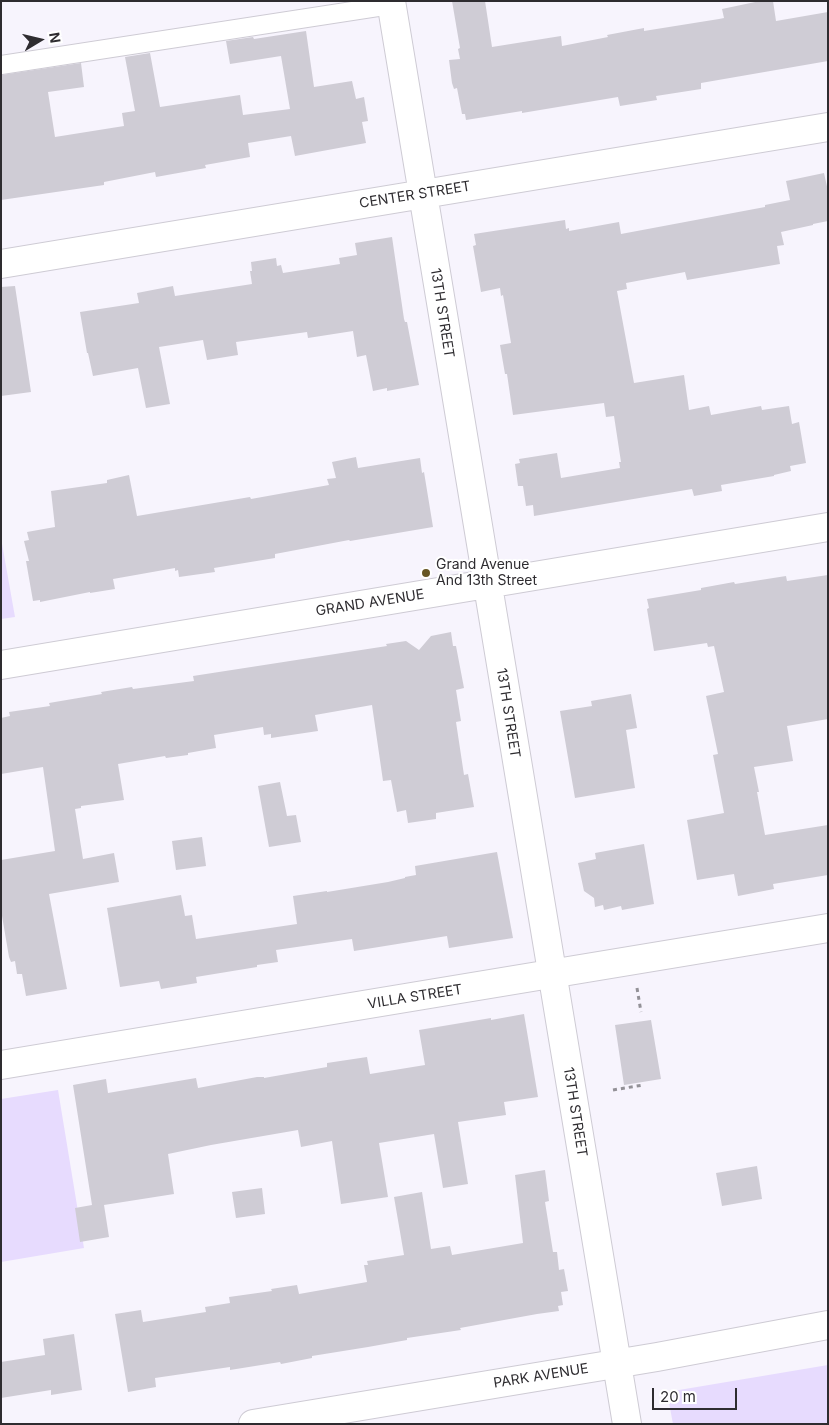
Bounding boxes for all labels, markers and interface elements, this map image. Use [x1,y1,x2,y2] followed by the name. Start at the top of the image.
[15,15,65,65] north arrow
[46,31,65,44] text: N
[358,178,472,212] street label: CENTER STREET
[427,267,457,359] street label: 13TH STREET
[436,557,537,590] place label: Grand Avenue And 13th Street
[420,567,432,579] marker: Grand Avenue And 13th Street
[314,586,426,620] street label: GRAND AVENUE
[493,667,523,759] street label: 13TH STREET
[366,981,464,1013] street label: VILLA STREET
[560,1066,590,1158] street label: 13TH STREET
[492,1360,590,1392] street label: PARK AVENUE
[654,1378,739,1410] scale bar
[660,1387,696,1406] text: 20 m

